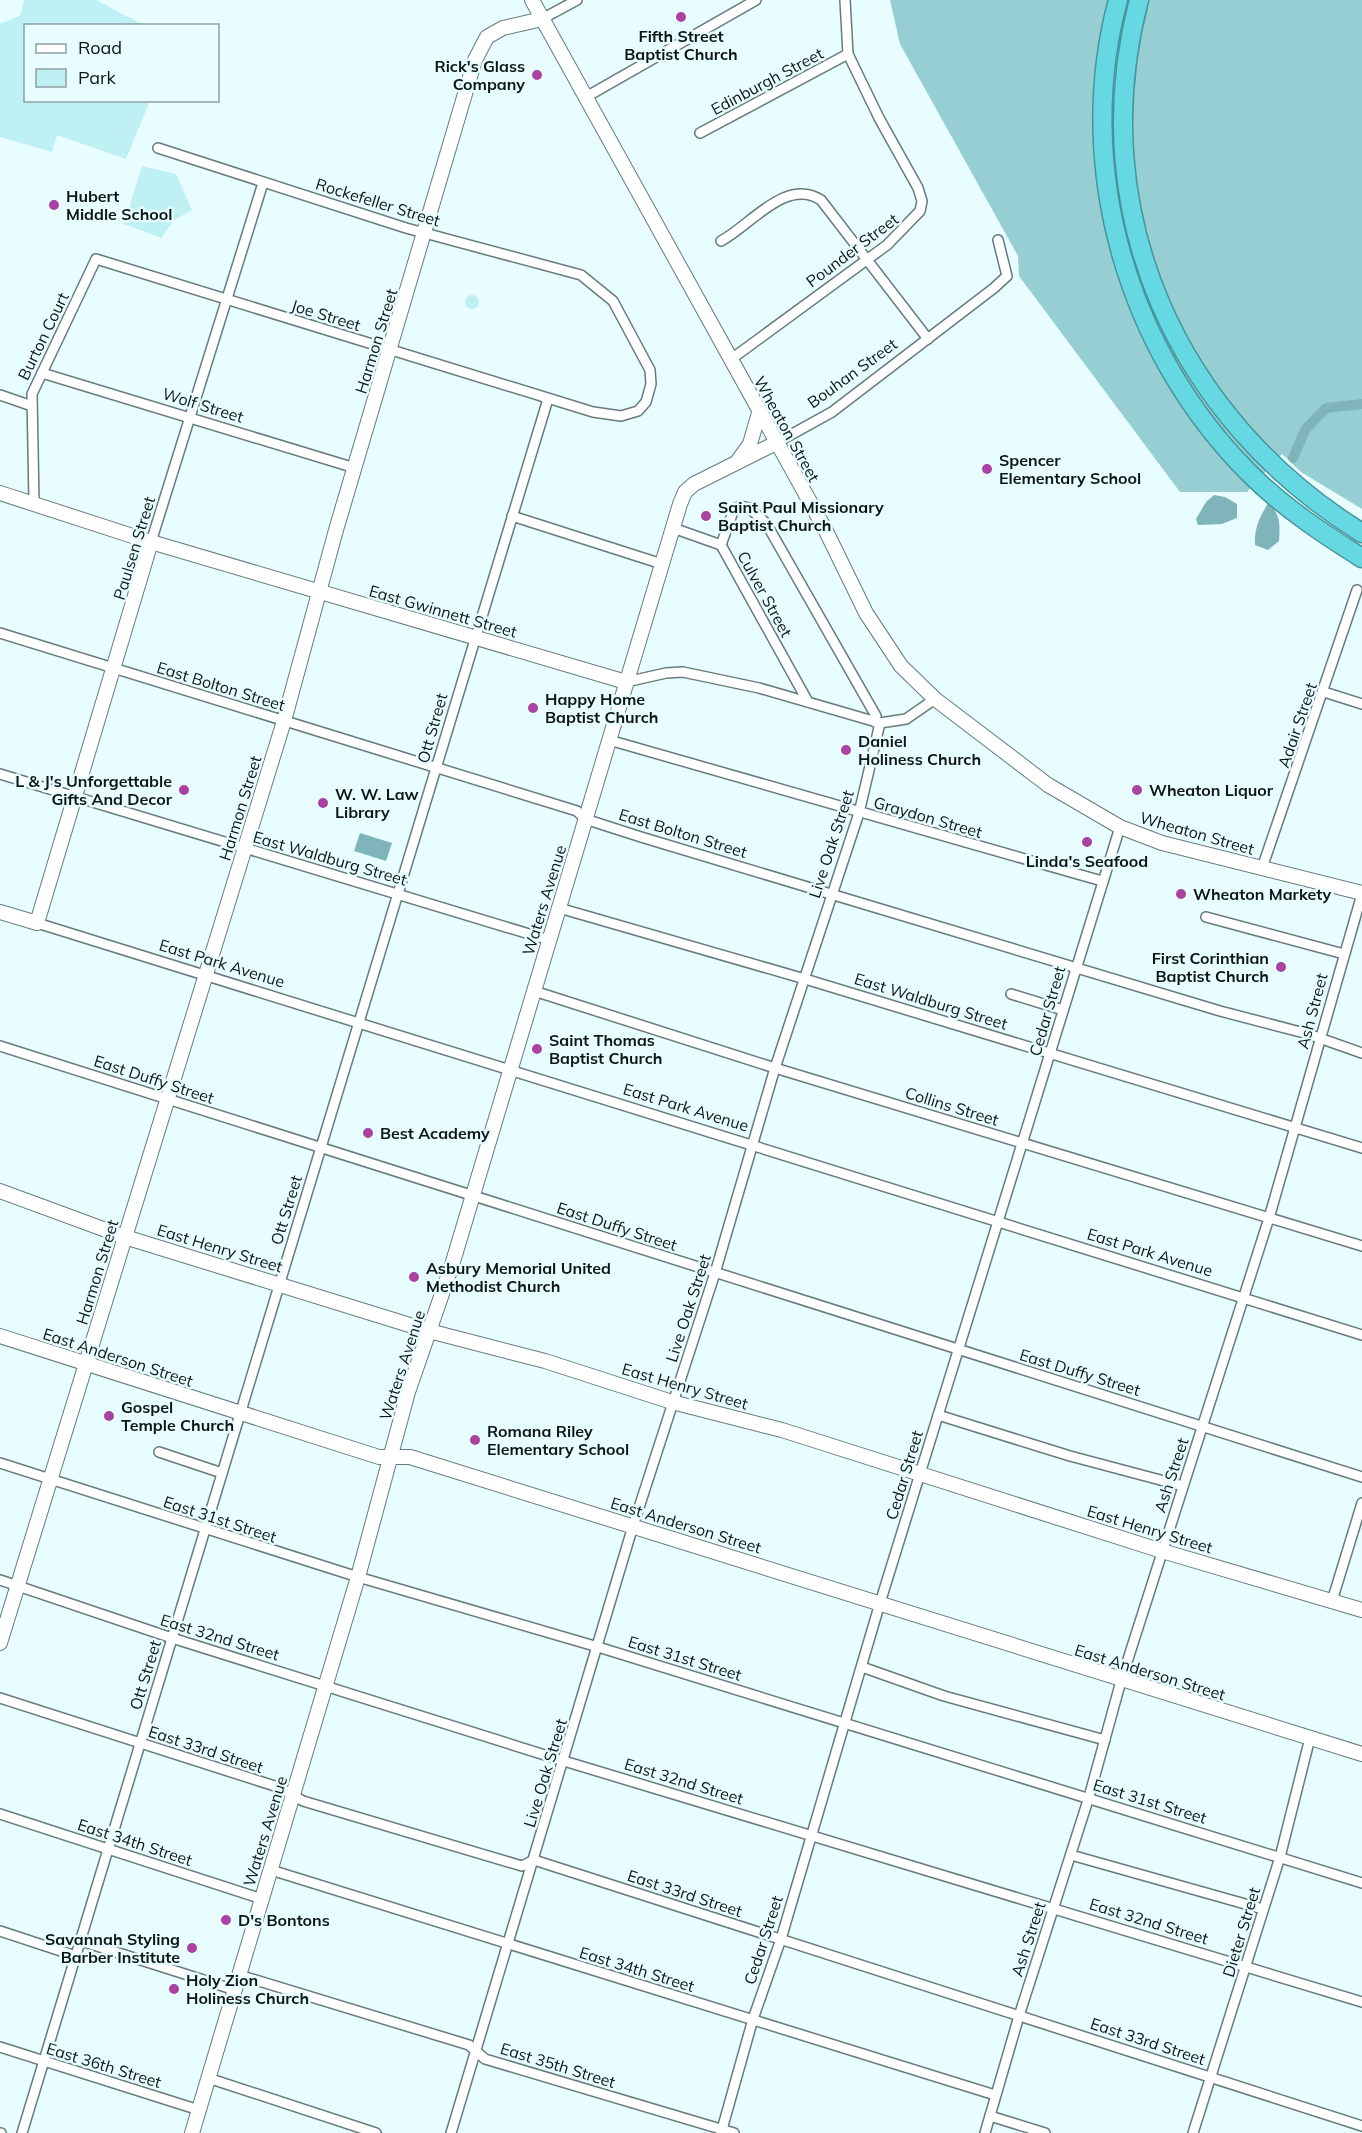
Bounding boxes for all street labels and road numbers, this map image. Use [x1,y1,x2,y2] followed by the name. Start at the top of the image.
[708,43,827,119] street label: Edinburgh Street
[313,174,443,231] street label: Rockefeller Street
[802,209,902,291] street label: Pounder Street
[351,286,402,396] street label: Harmon Street
[13,289,73,383] street label: Burton Court
[289,295,364,335] street label: Joe Street
[803,334,901,412] street label: Bouhan Street
[750,373,825,486] street label: Wheaton Street
[160,383,246,427] street label: Wolf Street
[109,493,159,602] street label: Paulsen Street
[733,548,797,641] street label: Culver Street
[367,580,520,642] street label: East Gwinnett Street
[155,657,288,715] street label: East Bolton Street
[1273,679,1321,770] street label: Adair Street
[412,690,452,765] street label: Ott Street
[215,753,266,863] street label: Harmon Street
[804,787,858,901] street label: Live Oak Street
[871,792,985,842] street label: Graydon Street
[617,804,750,862] street label: East Bolton Street
[1138,807,1257,859] street label: Wheaton Street
[251,826,410,890] street label: East Waldburg Street
[518,842,570,958] street label: Waters Avenue
[157,934,287,992] street label: East Park Avenue
[1025,963,1069,1058] street label: Cedar Street
[852,968,1010,1034] street label: East Waldburg Street
[1292,971,1332,1051] street label: Ash Street
[91,1050,217,1108] street label: East Duffy Street
[621,1078,751,1136] street label: East Park Avenue
[903,1082,1002,1130] street label: Collins Street
[266,1172,306,1247] street label: Ott Street
[554,1197,680,1255] street label: East Duffy Street
[72,1217,123,1327] street label: Harmon Street
[155,1219,285,1277] street label: East Henry Street
[1085,1223,1215,1281] street label: East Park Avenue
[661,1251,715,1365] street label: Live Oak Street
[375,1308,429,1422] street label: Waters Avenue
[40,1323,196,1391] street label: East Anderson Street
[1017,1344,1143,1400] street label: East Duffy Street
[620,1358,751,1414] street label: East Henry Street
[881,1427,927,1522] street label: Cedar Street
[1150,1435,1193,1515] street label: Ash Street
[161,1491,279,1547] street label: East 31st Street
[608,1493,764,1558] street label: East Anderson Street
[1085,1500,1215,1558] street label: East Henry Street
[158,1609,282,1665] street label: East 32nd Street
[626,1631,745,1685] street label: East 31st Street
[125,1637,165,1712] street label: Ott Street
[1072,1640,1228,1705] street label: East Anderson Street
[519,1716,571,1830] street label: Live Oak Street
[146,1721,266,1777] street label: East 33rd Street
[622,1753,746,1809] street label: East 32nd Street
[239,1773,291,1889] street label: Waters Avenue
[1091,1774,1210,1828] street label: East 31st Street
[75,1814,195,1870] street label: East 34th Street
[625,1865,745,1921] street label: East 33rd Street
[1218,1884,1264,1979] street label: Dieter Street
[739,1893,787,1987] street label: Cedar Street
[1087,1893,1211,1949] street label: East 32nd Street
[1007,1899,1050,1979] street label: Ash Street
[577,1942,697,1996] street label: East 34th Street
[1088,2013,1208,2069] street label: East 33rd Street
[44,2038,164,2092] street label: East 36th Street
[498,2038,618,2092] street label: East 35th Street

